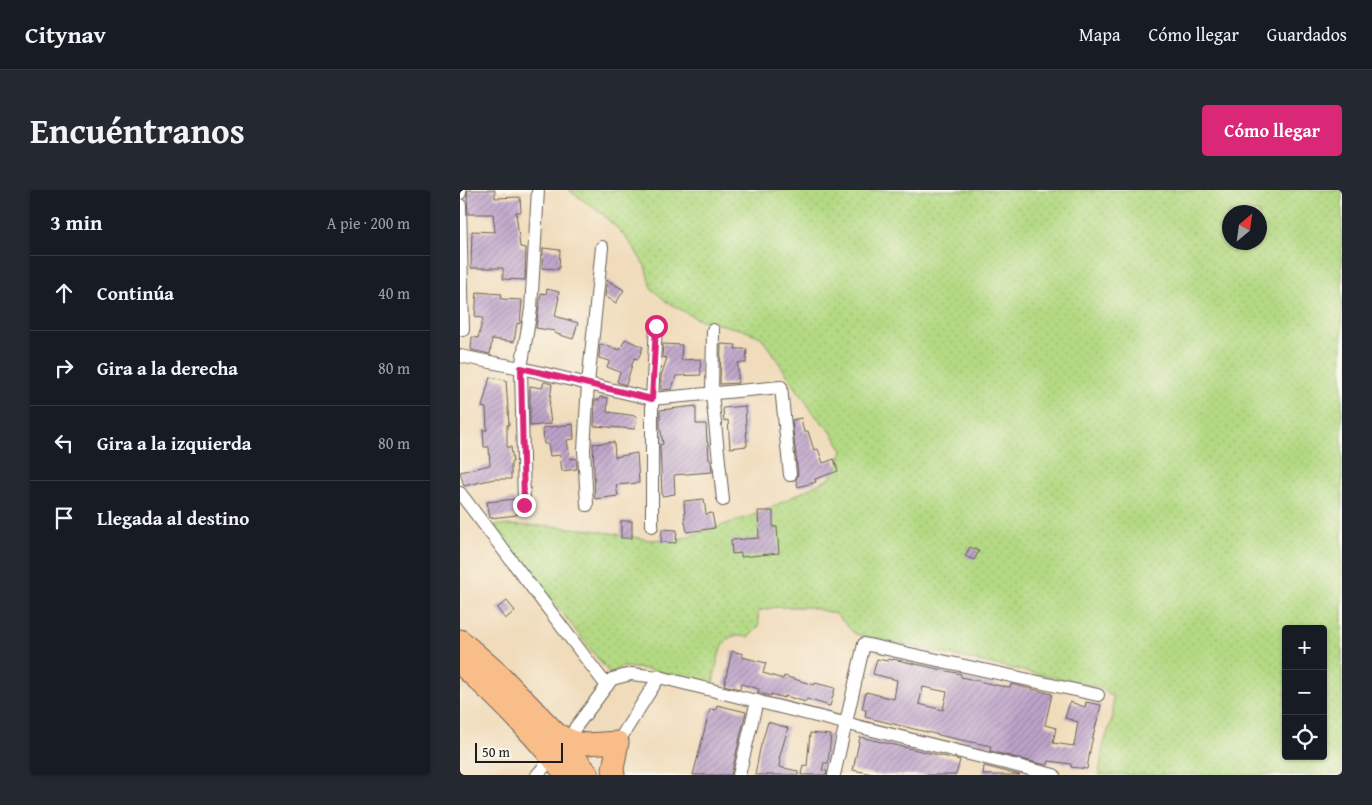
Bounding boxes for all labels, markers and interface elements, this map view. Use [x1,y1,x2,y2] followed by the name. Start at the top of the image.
[25,17,106,52] text: Citynav
[1079,21,1121,48] text: Mapa
[1149,21,1239,48] text: Cómo llegar
[1267,21,1347,48] text: Guardados
[30,105,245,156] text: Encuéntranos
[1202,105,1342,156] button: Cómo llegar
[1222,205,1267,250] north arrow
[50,207,102,238] text: 3 min
[327,211,410,235] text: A pie · 200 m
[50,279,78,307] icon: ahead
[97,279,174,307] text: Continúa
[378,281,410,305] text: 40 m
[645,315,668,338] route start
[50,354,78,382] icon: right
[97,354,238,382] text: Gira a la derecha
[378,356,410,380] text: 80 m
[50,429,78,457] icon: left
[97,429,252,457] text: Gira a la izquierda
[378,431,410,455] text: 80 m
[513,494,536,517] route end
[50,504,78,532] icon: arrive
[97,504,249,532] text: Llegada al destino
[1282,625,1327,760] map controls
[1282,625,1327,670] button: +
[1282,670,1327,715] button: −
[1282,715,1327,760] button: locate
[475,740,562,763] scale bar
[482,742,510,762] text: 50 m

